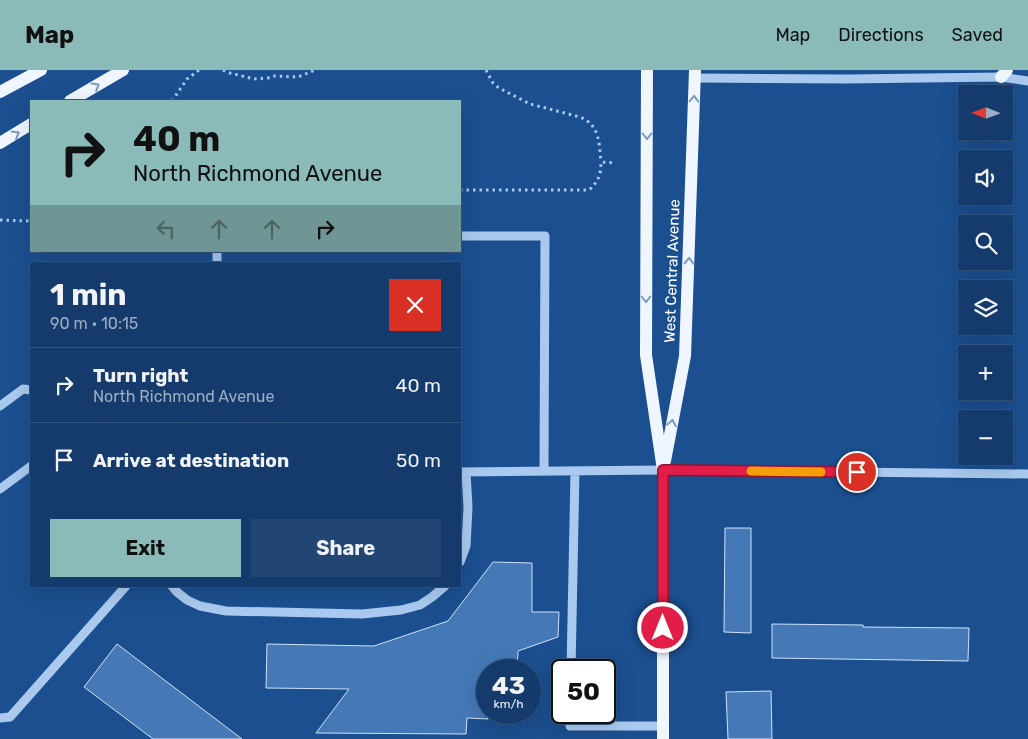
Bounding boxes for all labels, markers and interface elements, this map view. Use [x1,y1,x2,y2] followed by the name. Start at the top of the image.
[25,21,74,49] text: Map
[775,24,810,46] text: Map
[838,24,924,46] text: Directions
[952,24,1003,46] text: Saved
[91,82,100,92] one-way arrow
[958,85,1012,140] north arrow
[958,85,1013,465] map controls
[689,95,700,103] one-way arrow
[133,118,220,160] text: 40 m
[50,120,115,185] icon: right
[10,130,19,140] one-way arrow
[642,132,652,140] one-way arrow
[958,150,1013,205] button: sound
[133,160,382,187] text: North Richmond Avenue
[660,199,684,343] street label: West Central Avenue
[152,215,180,243] icon: left
[205,215,233,243] icon: ahead
[258,215,286,243] icon: ahead
[311,215,339,243] icon: right
[958,215,1013,270] button: search
[683,257,694,265] one-way arrow
[50,277,127,313] text: 1 min
[389,279,441,331] button: close
[958,280,1013,335] button: layers
[641,295,651,303] one-way arrow
[50,314,138,333] text: 90 m · 10:15
[958,345,1013,400] button: +
[93,364,188,387] text: Turn right
[50,371,78,399] icon: right
[396,374,441,397] text: 40 m
[93,387,274,406] text: North Richmond Avenue
[958,410,1013,465] button: −
[666,418,677,427] one-way arrow
[50,446,78,474] icon: arrive
[93,449,289,472] text: Arrive at destination
[396,449,441,472] text: 50 m
[836,451,878,493] pin
[843,458,871,486] icon: arrive
[50,519,241,577] button: Exit
[251,519,441,577] button: Share
[636,601,688,653] position arrow
[551,659,616,724] speed limit sign: 50
[492,671,525,700] text: 43
[494,697,523,711] text: km/h

